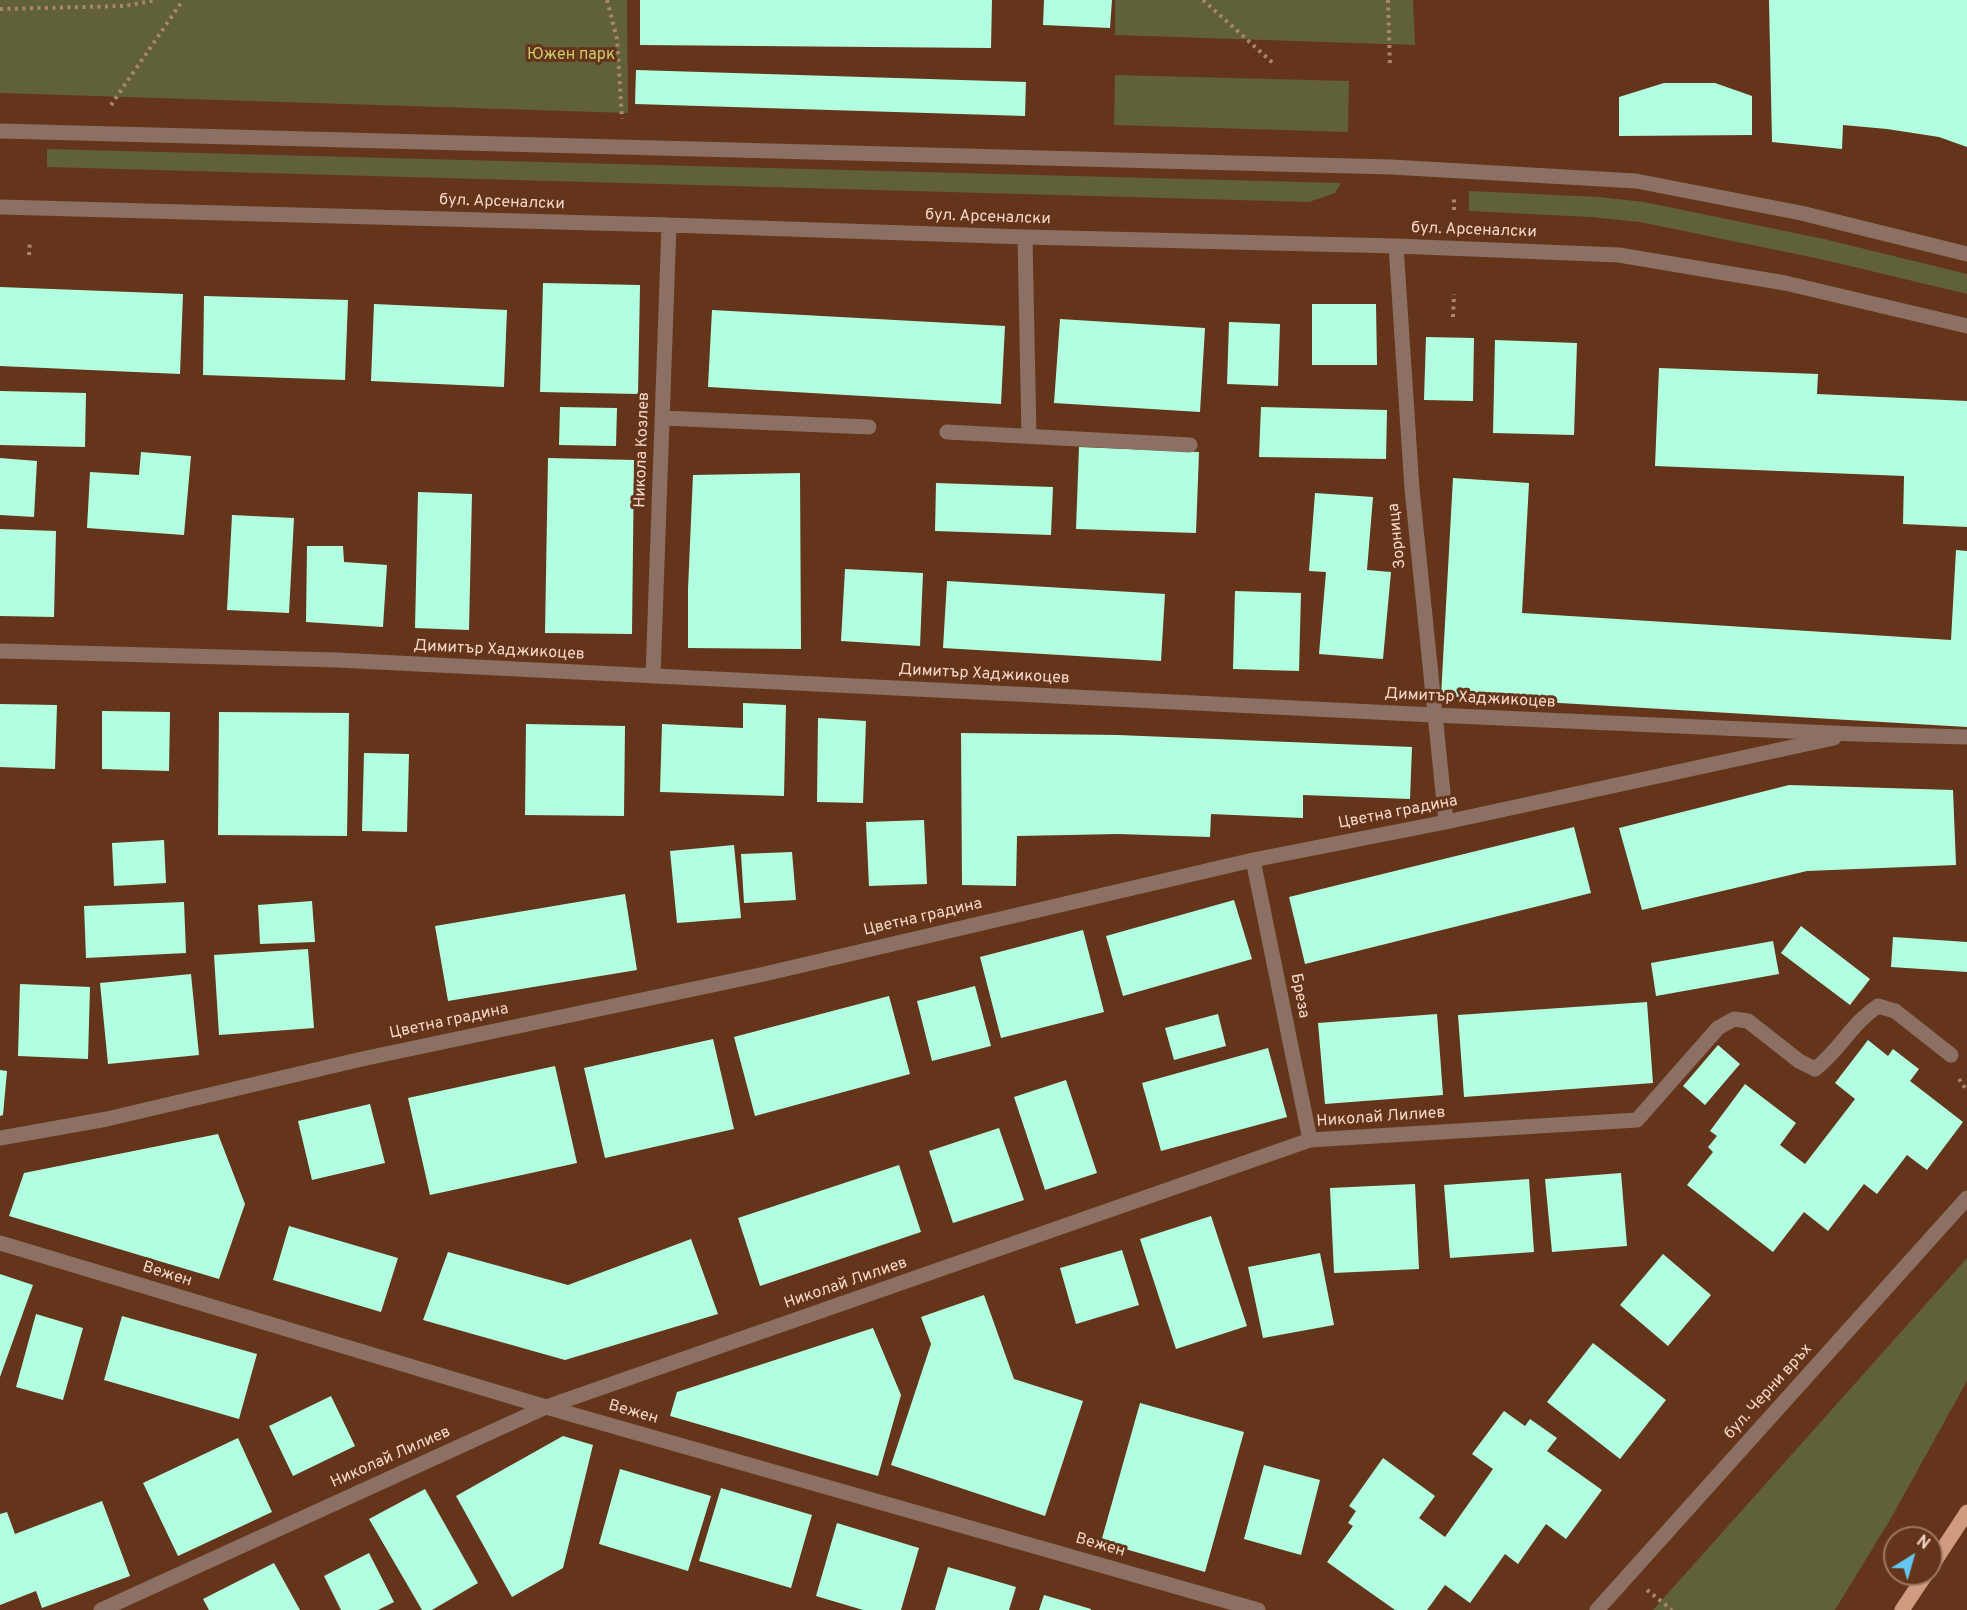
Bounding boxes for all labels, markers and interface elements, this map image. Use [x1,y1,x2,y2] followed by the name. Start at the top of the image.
[527,46,615,66] park label: Южен парк
[439,191,565,215] street label: бул. Арсеналски
[925,206,1051,230] street label: бул. Арсеналски
[1411,219,1537,243] street label: бул. Арсеналски
[631,392,655,508] street label: Никола Козлев
[1385,502,1411,570] street label: Зорница
[413,637,585,665] street label: Димитър Хаджикоцев
[898,661,1070,689] street label: Димитър Хаджикоцев
[1384,685,1556,713] street label: Димитър Хаджикоцев
[1337,792,1459,834] street label: Цветна градина
[862,895,984,941] street label: Цветна градина
[1285,972,1313,1020] street label: Бреза
[388,1000,510,1044] street label: Цветна градина
[1316,1104,1446,1132] street label: Николай Лилиев
[782,1254,910,1314] street label: Николай Лилиев
[140,1258,194,1292] street label: Вежен
[1721,1340,1817,1444] street label: бул. Черни връх
[606,1397,660,1429] street label: Вежен
[328,1423,454,1493] street label: Николай Лилиев
[1883,1526,1943,1586] north arrow
[1073,1530,1127,1562] street label: Вежен
[1912,1532,1933,1555] text: N

